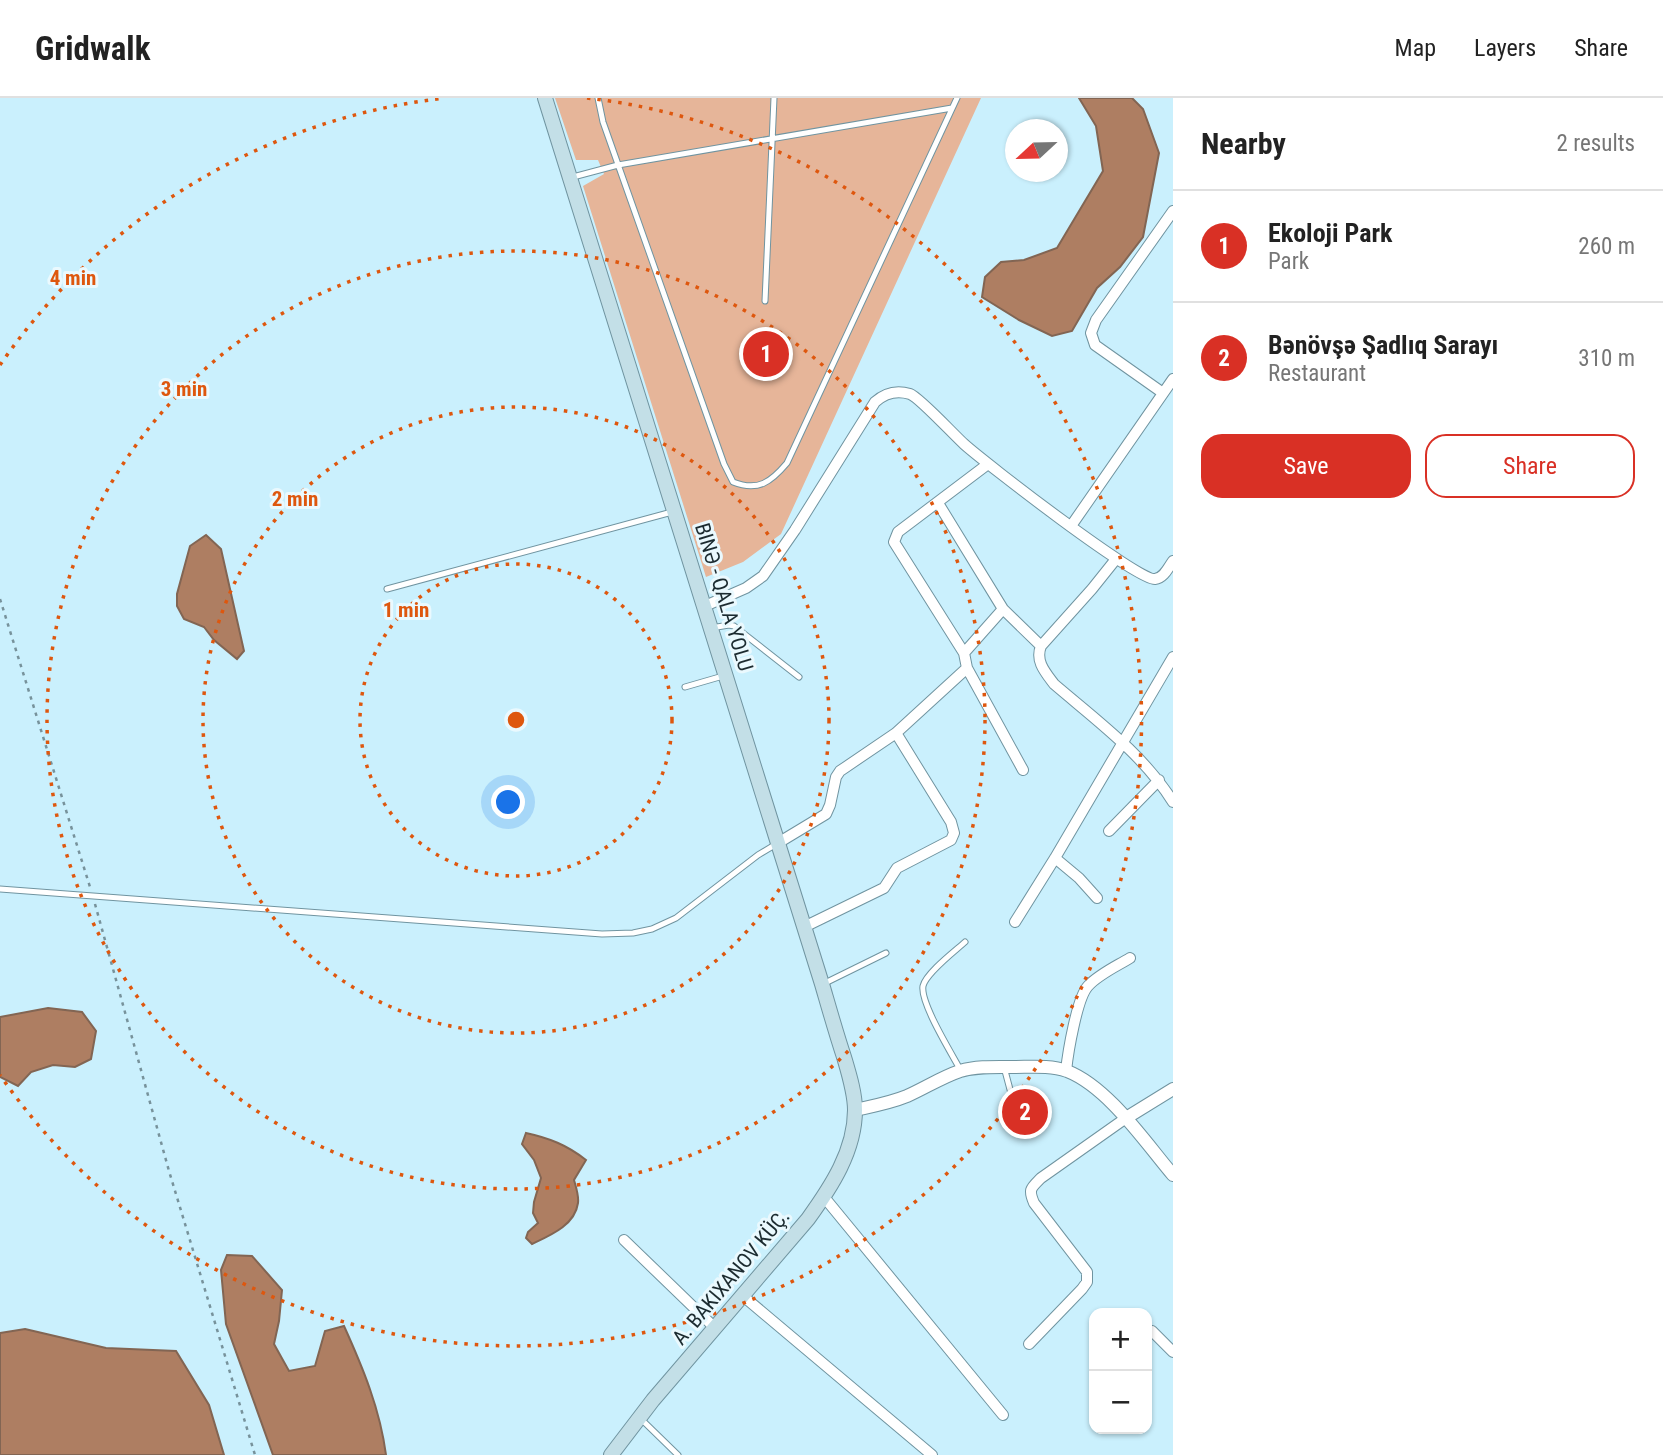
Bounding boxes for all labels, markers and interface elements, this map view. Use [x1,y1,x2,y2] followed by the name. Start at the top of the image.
[35,29,150,68] text: Gridwalk
[1395,34,1436,62] text: Map
[1474,34,1536,62] text: Layers
[1574,34,1628,62] text: Share
[1005,119,1068,182] north arrow
[1201,126,1286,161] text: Nearby
[1557,130,1635,157] text: 2 results
[1268,218,1392,248] text: Ekoloji Park
[1218,233,1230,260] text: 1
[1578,233,1635,260] text: 260 m
[1268,248,1309,275] text: Park
[50,266,96,290] text: 4 min
[743,328,789,380] pin: 1
[1268,330,1498,360] text: Bənövşə Şadlıq Sarayı
[1218,345,1230,372] text: 2
[1578,345,1635,372] text: 310 m
[1268,360,1366,387] text: Restaurant
[161,377,207,401] text: 3 min
[1201,434,1411,498] button: Save
[1425,434,1635,498] button: Share
[272,487,318,511] text: 2 min
[690,520,758,674] street label: BINƏ - QALA YOLU
[383,598,429,622] text: 1 min
[504,708,528,732] centre of rings
[491,785,525,819] your location
[1002,1086,1048,1138] pin: 2
[667,1204,795,1350] street label: A. BAKIXANOV KÜÇ.
[1089,1308,1152,1434] map controls
[1089,1308,1152,1371] button: +
[1089,1371,1152,1434] button: −

